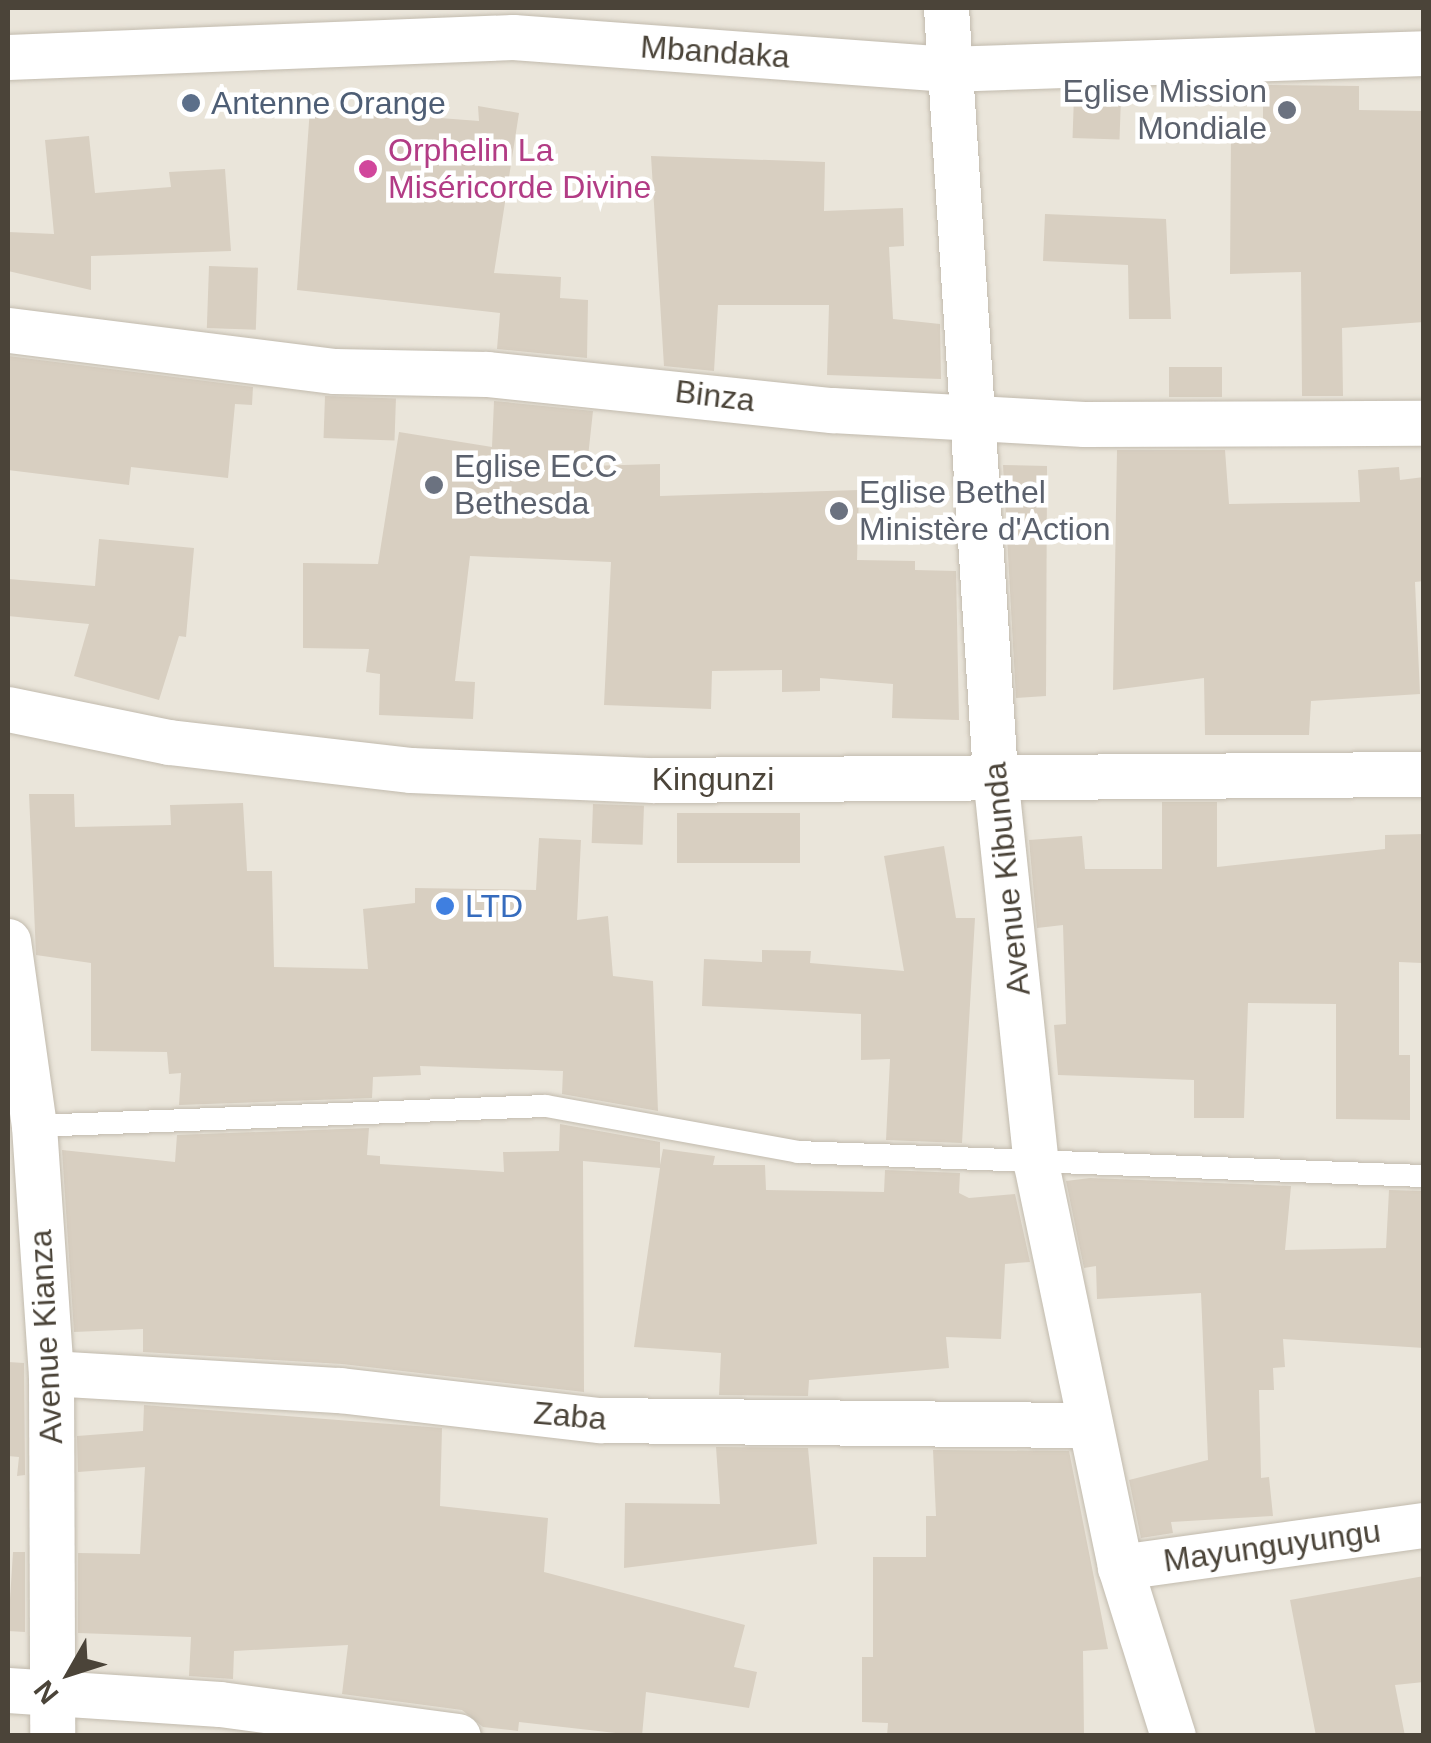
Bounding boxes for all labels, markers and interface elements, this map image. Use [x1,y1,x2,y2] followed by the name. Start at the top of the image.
[639,28,791,76] street label: Mbandaka
[1062,73,1267,148] place label: Eglise Mission Mondiale
[211,84,446,122] place label: Antenne Orange
[180,92,202,114] marker: Antenne Orange
[1276,99,1298,121] marker: Eglise Mission Mondiale
[388,132,651,207] place label: Orphelin La Miséricorde Divine
[357,158,379,180] marker: Orphelin La Miséricorde Divine
[673,372,757,420] street label: Binza
[454,448,618,523] place label: Eglise ECC Bethesda
[423,474,445,496] marker: Eglise ECC Bethesda
[859,474,1111,549] place label: Eglise Bethel Ministère d'Action
[828,500,850,522] marker: Eglise Bethel Ministère d'Action
[652,760,774,798] street label: Kingunzi
[976,760,1038,998] street label: Avenue Kibunda
[465,887,523,925] place label: LTD
[434,895,456,917] marker: LTD
[21,1229,71,1445] street label: Avenue Kianza
[532,1394,608,1438] street label: Zaba
[1161,1512,1383,1580] street label: Mayunguyungu
[20,1623,120,1723] north arrow
[28,1675,65,1710] text: N

